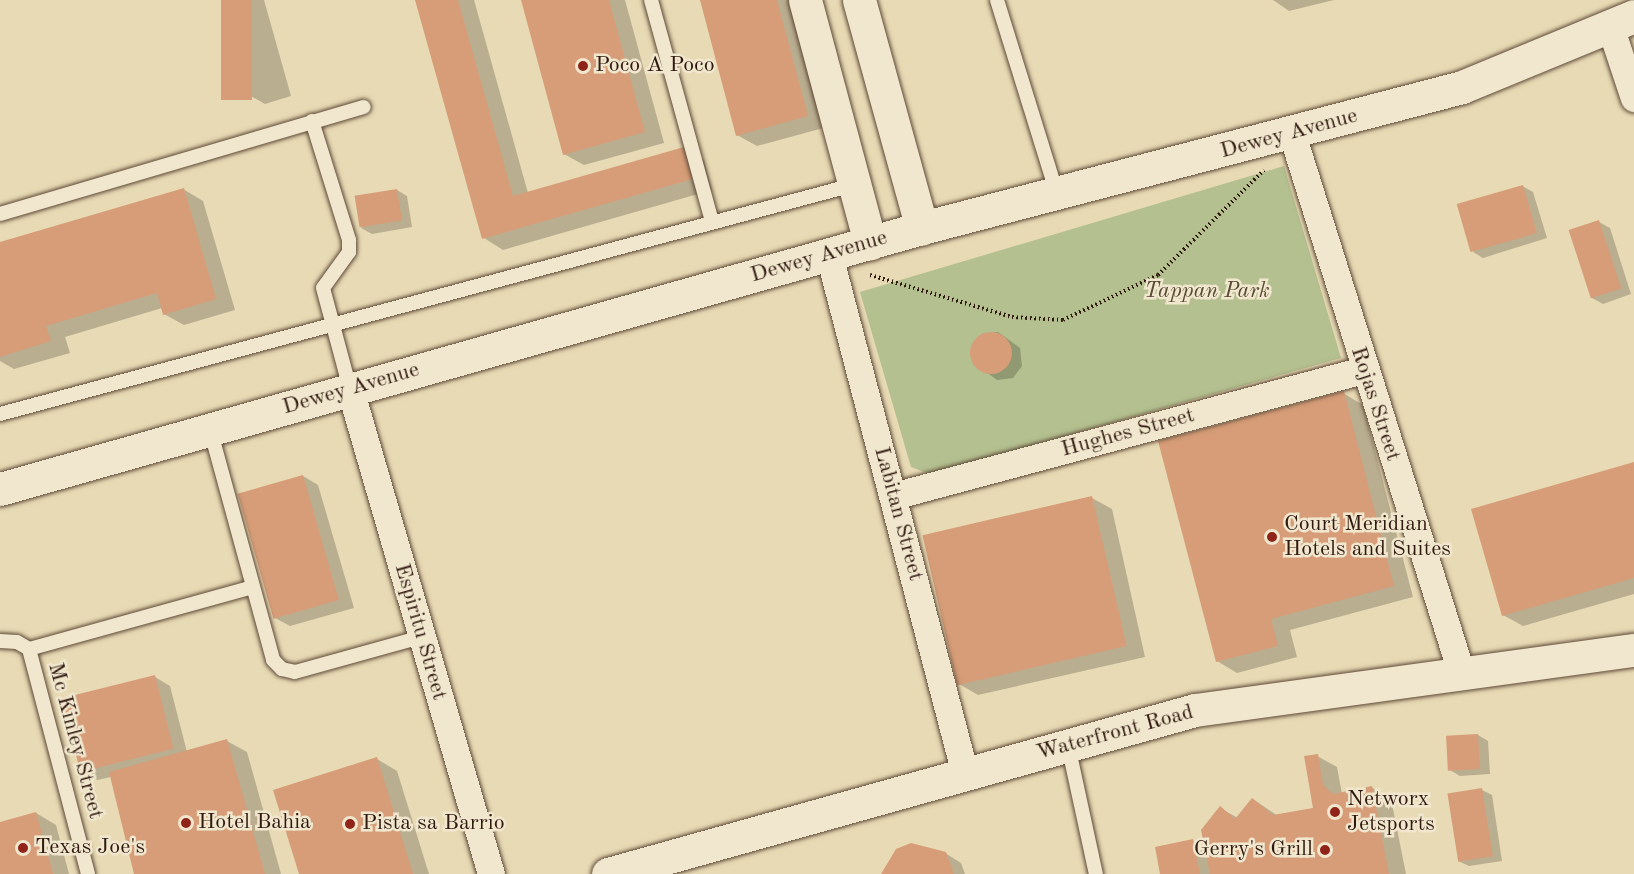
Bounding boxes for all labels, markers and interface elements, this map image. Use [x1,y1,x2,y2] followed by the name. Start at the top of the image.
[595,53,715,79] place label: Poco A Poco
[576,59,590,73] marker: Poco A Poco
[1217,103,1361,165] street label: Dewey Avenue
[748,225,890,289] street label: Dewey Avenue
[1144,279,1270,305] park label: Tappan Park
[1344,344,1406,464] street label: Rojas Street
[280,357,422,421] street label: Dewey Avenue
[1058,403,1198,463] street label: Hughes Street
[867,444,929,584] street label: Labitan Street
[1284,511,1451,562] place label: Court Meridian Hotels and Suites
[1265,530,1279,544] marker: Court Meridian Hotels and Suites
[388,561,452,703] street label: Espiritu Street
[41,660,109,822] street label: Mc Kinley Street
[1034,699,1196,767] street label: Waterfront Road
[1347,786,1435,837] place label: Networx Jetsports
[1328,805,1342,819] marker: Networx Jetsports
[198,810,311,836] place label: Hotel Bahia
[362,811,505,837] place label: Pista sa Barrio
[179,816,193,830] marker: Hotel Bahia
[343,817,357,831] marker: Pista sa Barrio
[35,835,145,861] place label: Texas Joe's
[1194,837,1313,863] place label: Gerry's Grill
[16,841,30,855] marker: Texas Joe's
[1318,843,1332,857] marker: Gerry's Grill

